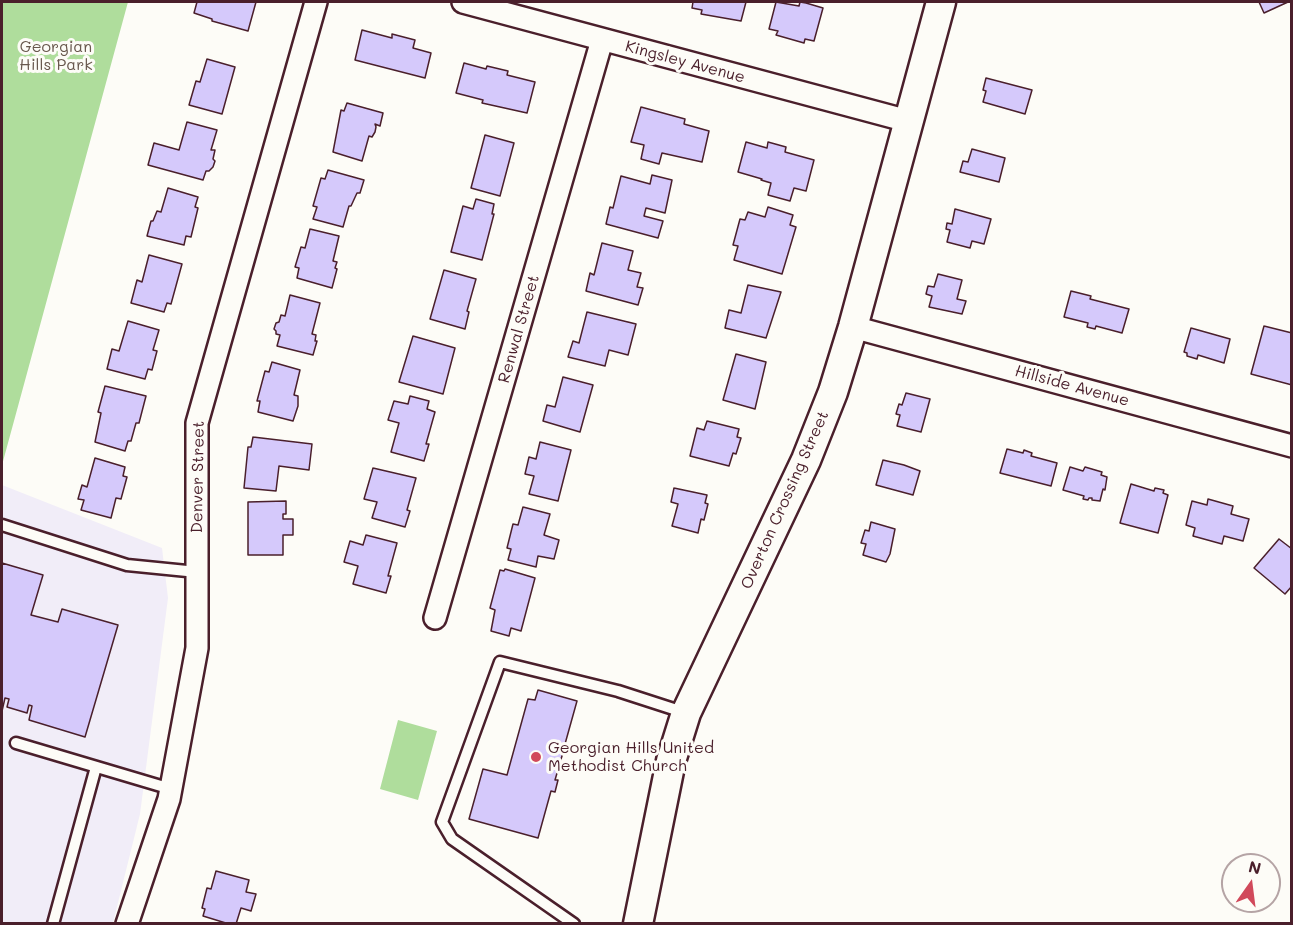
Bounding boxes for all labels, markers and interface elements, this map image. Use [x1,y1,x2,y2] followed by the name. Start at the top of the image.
[19,37,93,75] park label: Georgian Hills Park
[623,37,747,87] street label: Kingsley Avenue
[494,273,544,385] street label: Renwal Street
[1013,362,1131,410] street label: Hillside Avenue
[737,408,833,592] street label: Overton Crossing Street
[187,421,209,533] street label: Denver Street
[548,738,714,776] place label: Georgian Hills United Methodist Church
[529,750,543,764] marker: Georgian Hills United Methodist Church
[1221,853,1281,913] north arrow
[1247,855,1263,879] text: N

